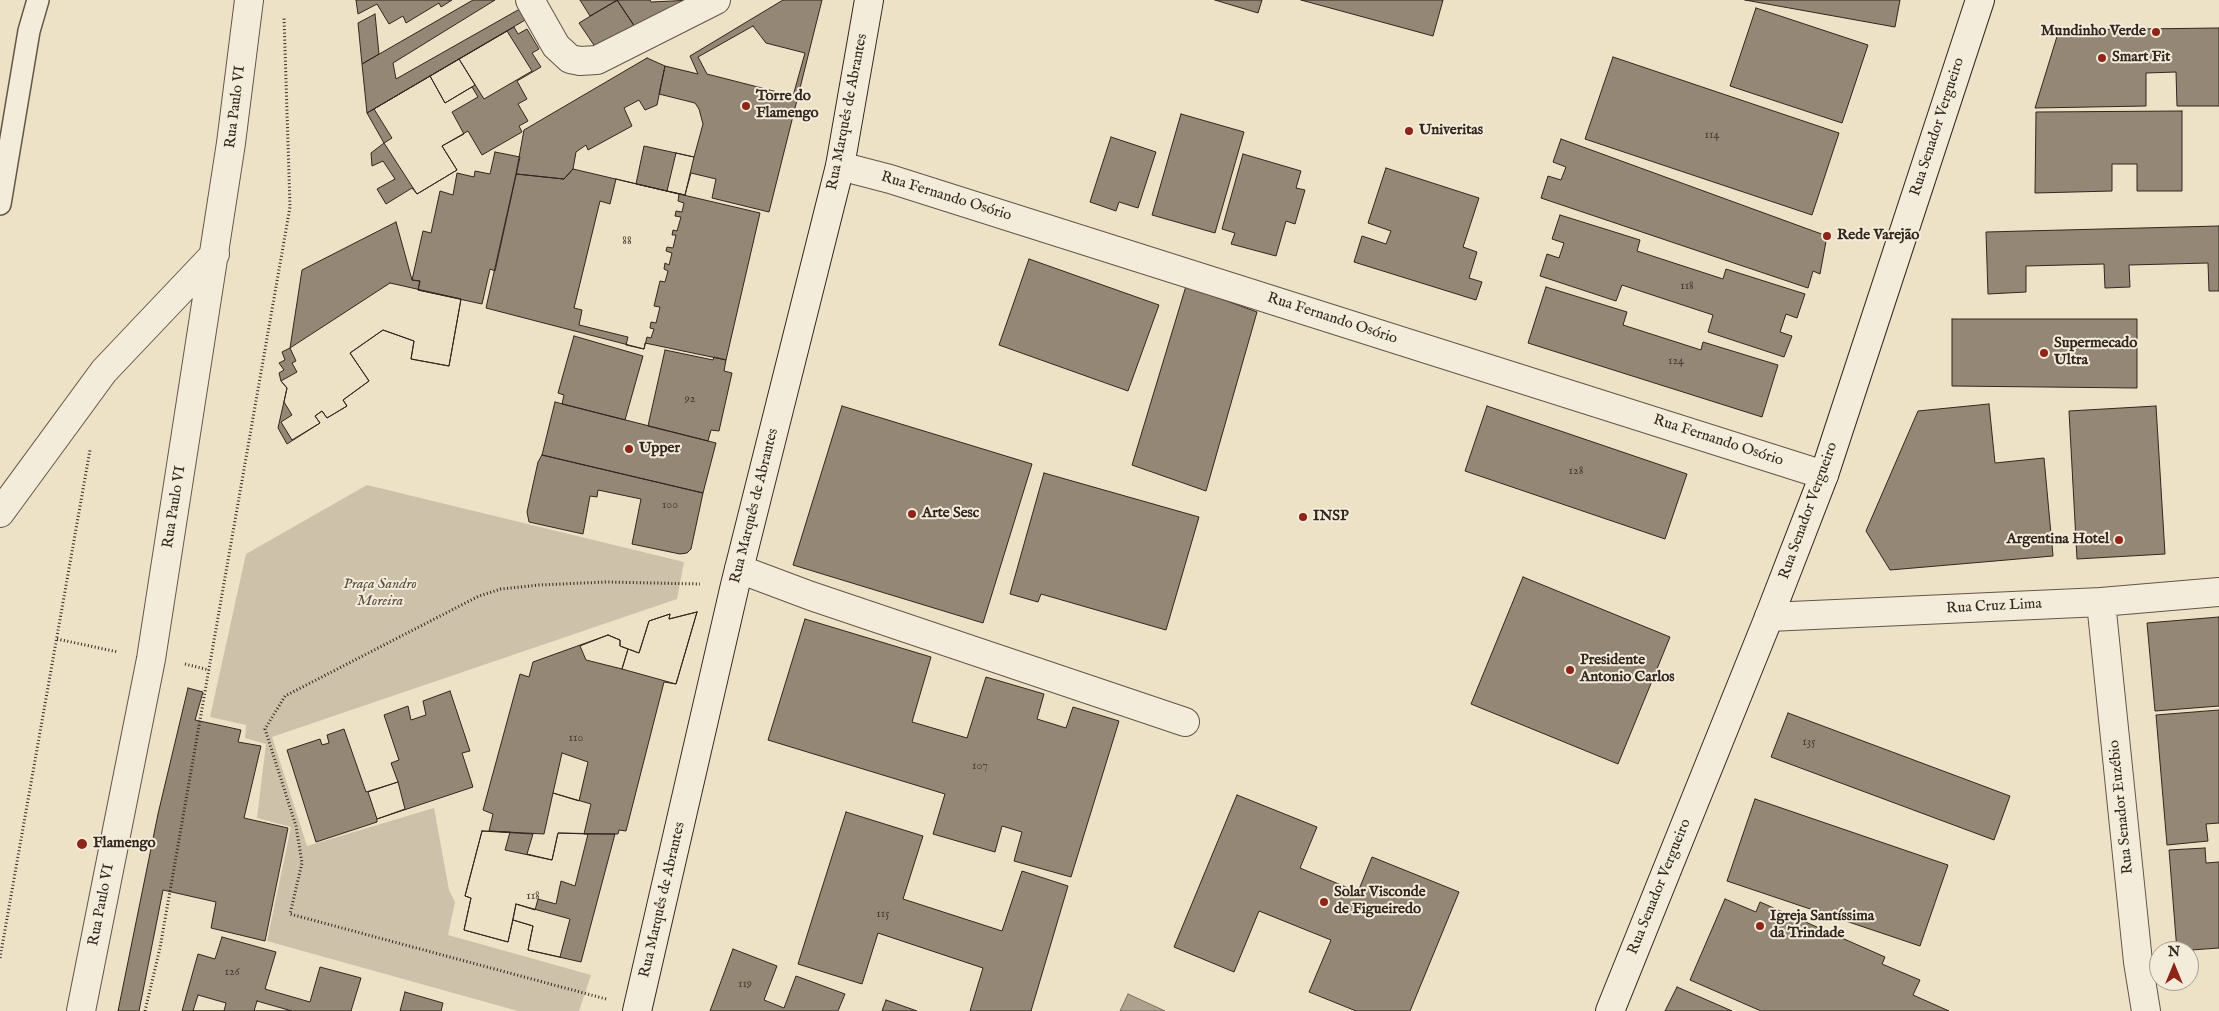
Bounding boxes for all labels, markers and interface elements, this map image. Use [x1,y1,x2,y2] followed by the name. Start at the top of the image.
[2041,23,2146,41] place label: Mundinho Verde
[2150,26,2162,38] marker: Mundinho Verde
[824,32,872,192] street label: Rua Marquês de Abrantes
[2112,49,2170,67] place label: Smart Fit
[2096,52,2108,64] marker: Smart Fit
[1907,55,1969,199] street label: Rua Senador Vergueiro
[222,65,250,149] street label: Rua Paulo VI
[756,88,819,123] place label: Torre do Flamengo
[740,100,752,112] marker: Torre do Flamengo
[1419,122,1483,140] place label: Univeritas
[1403,125,1415,137] marker: Univeritas
[1705,129,1719,143] house number: 114
[878,169,1014,225] street label: Rua Fernando Osório
[1837,227,1919,245] place label: Rede Varejão
[1821,230,1833,242] marker: Rede Varejão
[622,235,632,249] house number: 88
[1680,280,1694,294] house number: 118
[1265,289,1399,349] street label: Rua Fernando Osório
[2054,335,2137,370] place label: Supermecado Ultra
[2038,347,2050,359] marker: Supermecado Ultra
[1668,355,1684,369] house number: 124
[685,393,695,407] house number: 92
[1651,411,1785,471] street label: Rua Fernando Osório
[727,427,783,585] street label: Rua Marquês de Abrantes
[639,440,680,458] place label: Upper
[1776,440,1842,582] street label: Rua Senador Vergueiro
[623,443,635,455] marker: Upper
[160,464,190,550] street label: Rua Paulo VI
[1569,465,1583,479] house number: 128
[662,499,678,513] house number: 100
[922,505,979,523] place label: Arte Sesc
[906,508,918,520] marker: Arte Sesc
[1313,508,1349,526] place label: INSP
[1297,511,1309,523] marker: INSP
[2007,531,2109,549] place label: Argentina Hotel
[2113,534,2125,546] marker: Argentina Hotel
[343,576,417,611] park label: Praça Sandro Moreira
[1946,596,2042,618] street label: Rua Cruz Lima
[1580,652,1675,687] place label: Presidente Antonio Carlos
[1564,664,1576,676] marker: Presidente Antonio Carlos
[569,732,583,746] house number: 110
[1802,736,1816,750] house number: 135
[2106,739,2138,875] street label: Rua Senador Euzébio
[972,760,988,774] house number: 107
[1625,817,1695,957] street label: Rua Senador Vergueiro
[636,820,690,980] street label: Rua Marquês de Abrantes
[93,835,156,853] place label: Flamengo
[75,837,89,851] marker: Flamengo
[85,862,119,948] street label: Rua Paulo VI
[1334,884,1426,919] place label: Solar Visconde de Figueiredo
[526,890,540,904] house number: 118
[1318,896,1330,908] marker: Solar Visconde de Figueiredo
[876,908,890,922] house number: 115
[1770,908,1874,943] place label: Igreja Santíssima da Trindade
[1754,920,1766,932] marker: Igreja Santíssima da Trindade
[2149,941,2199,991] north arrow
[2168,943,2180,961] text: N
[224,966,240,980] house number: 126
[738,978,752,992] house number: 119

